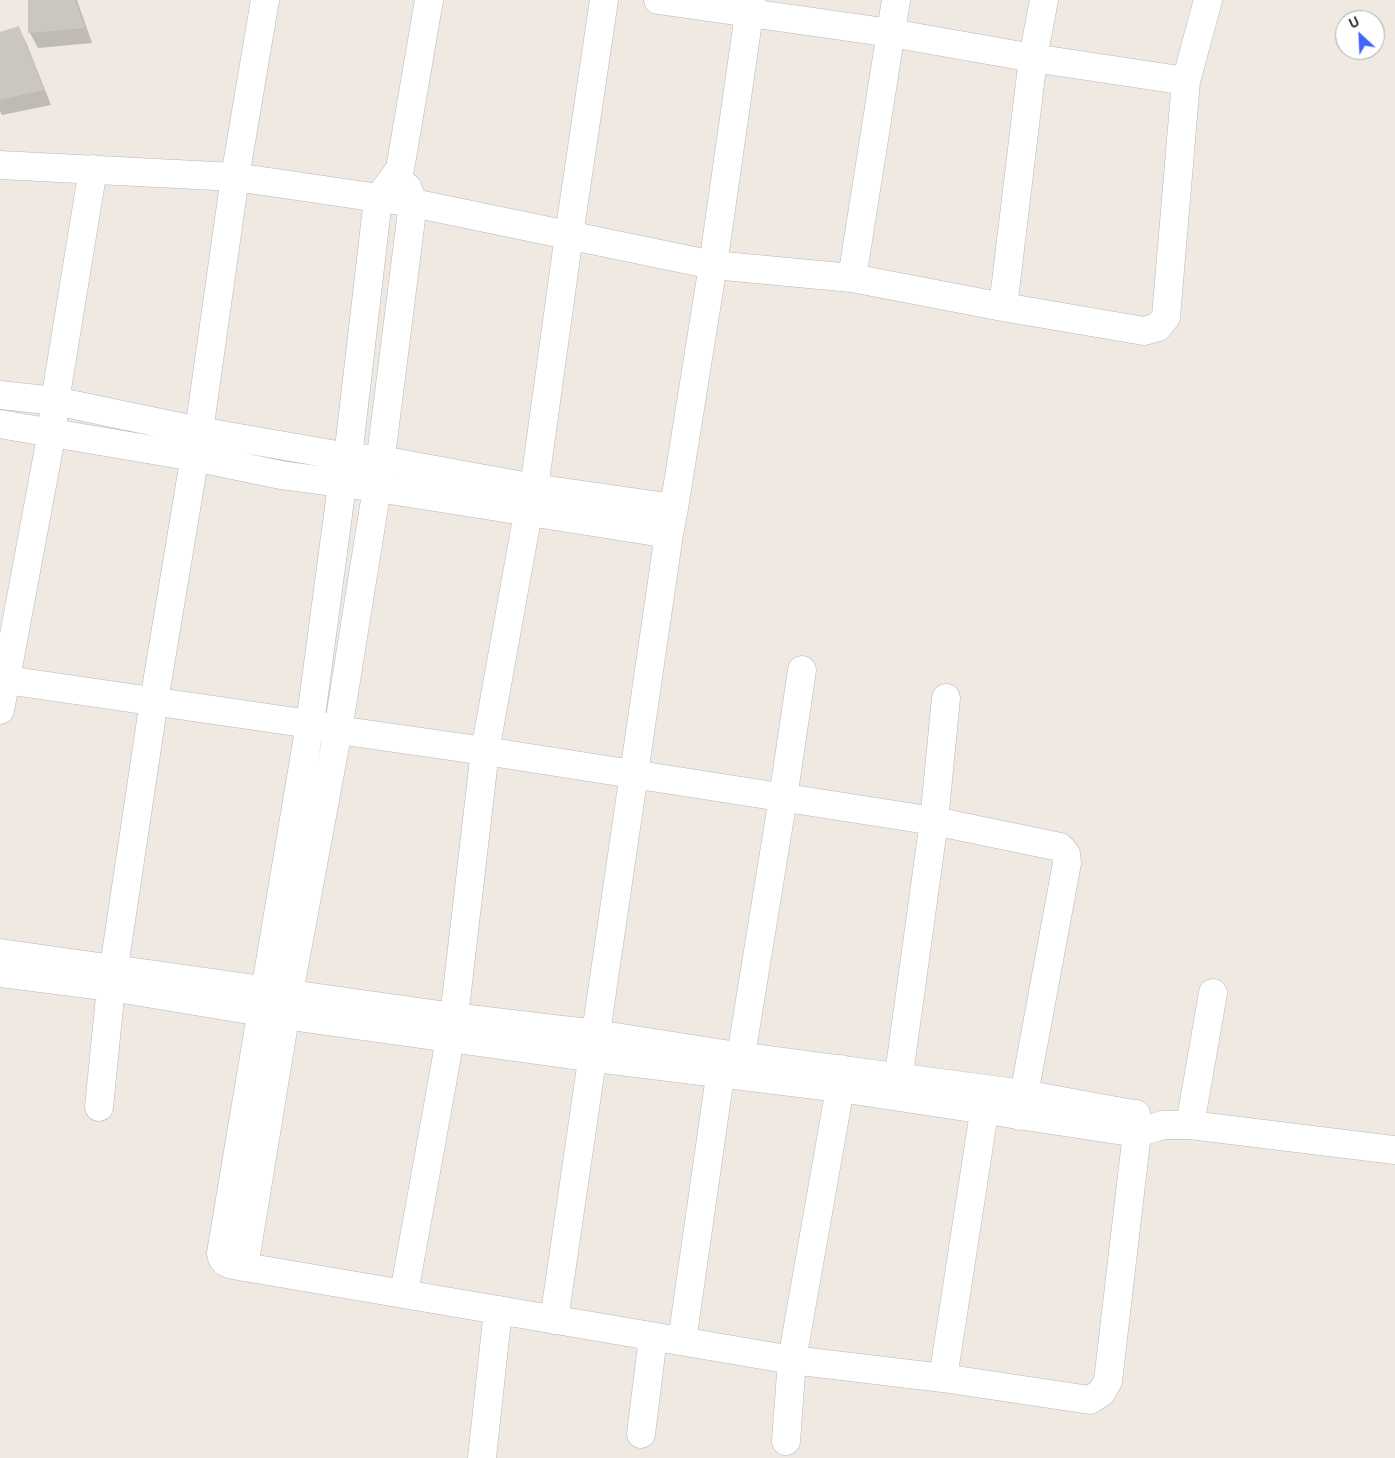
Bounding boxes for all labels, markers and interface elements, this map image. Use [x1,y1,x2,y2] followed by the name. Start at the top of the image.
[1335,10,1385,60] north arrow
[1346,13,1362,32] text: U

